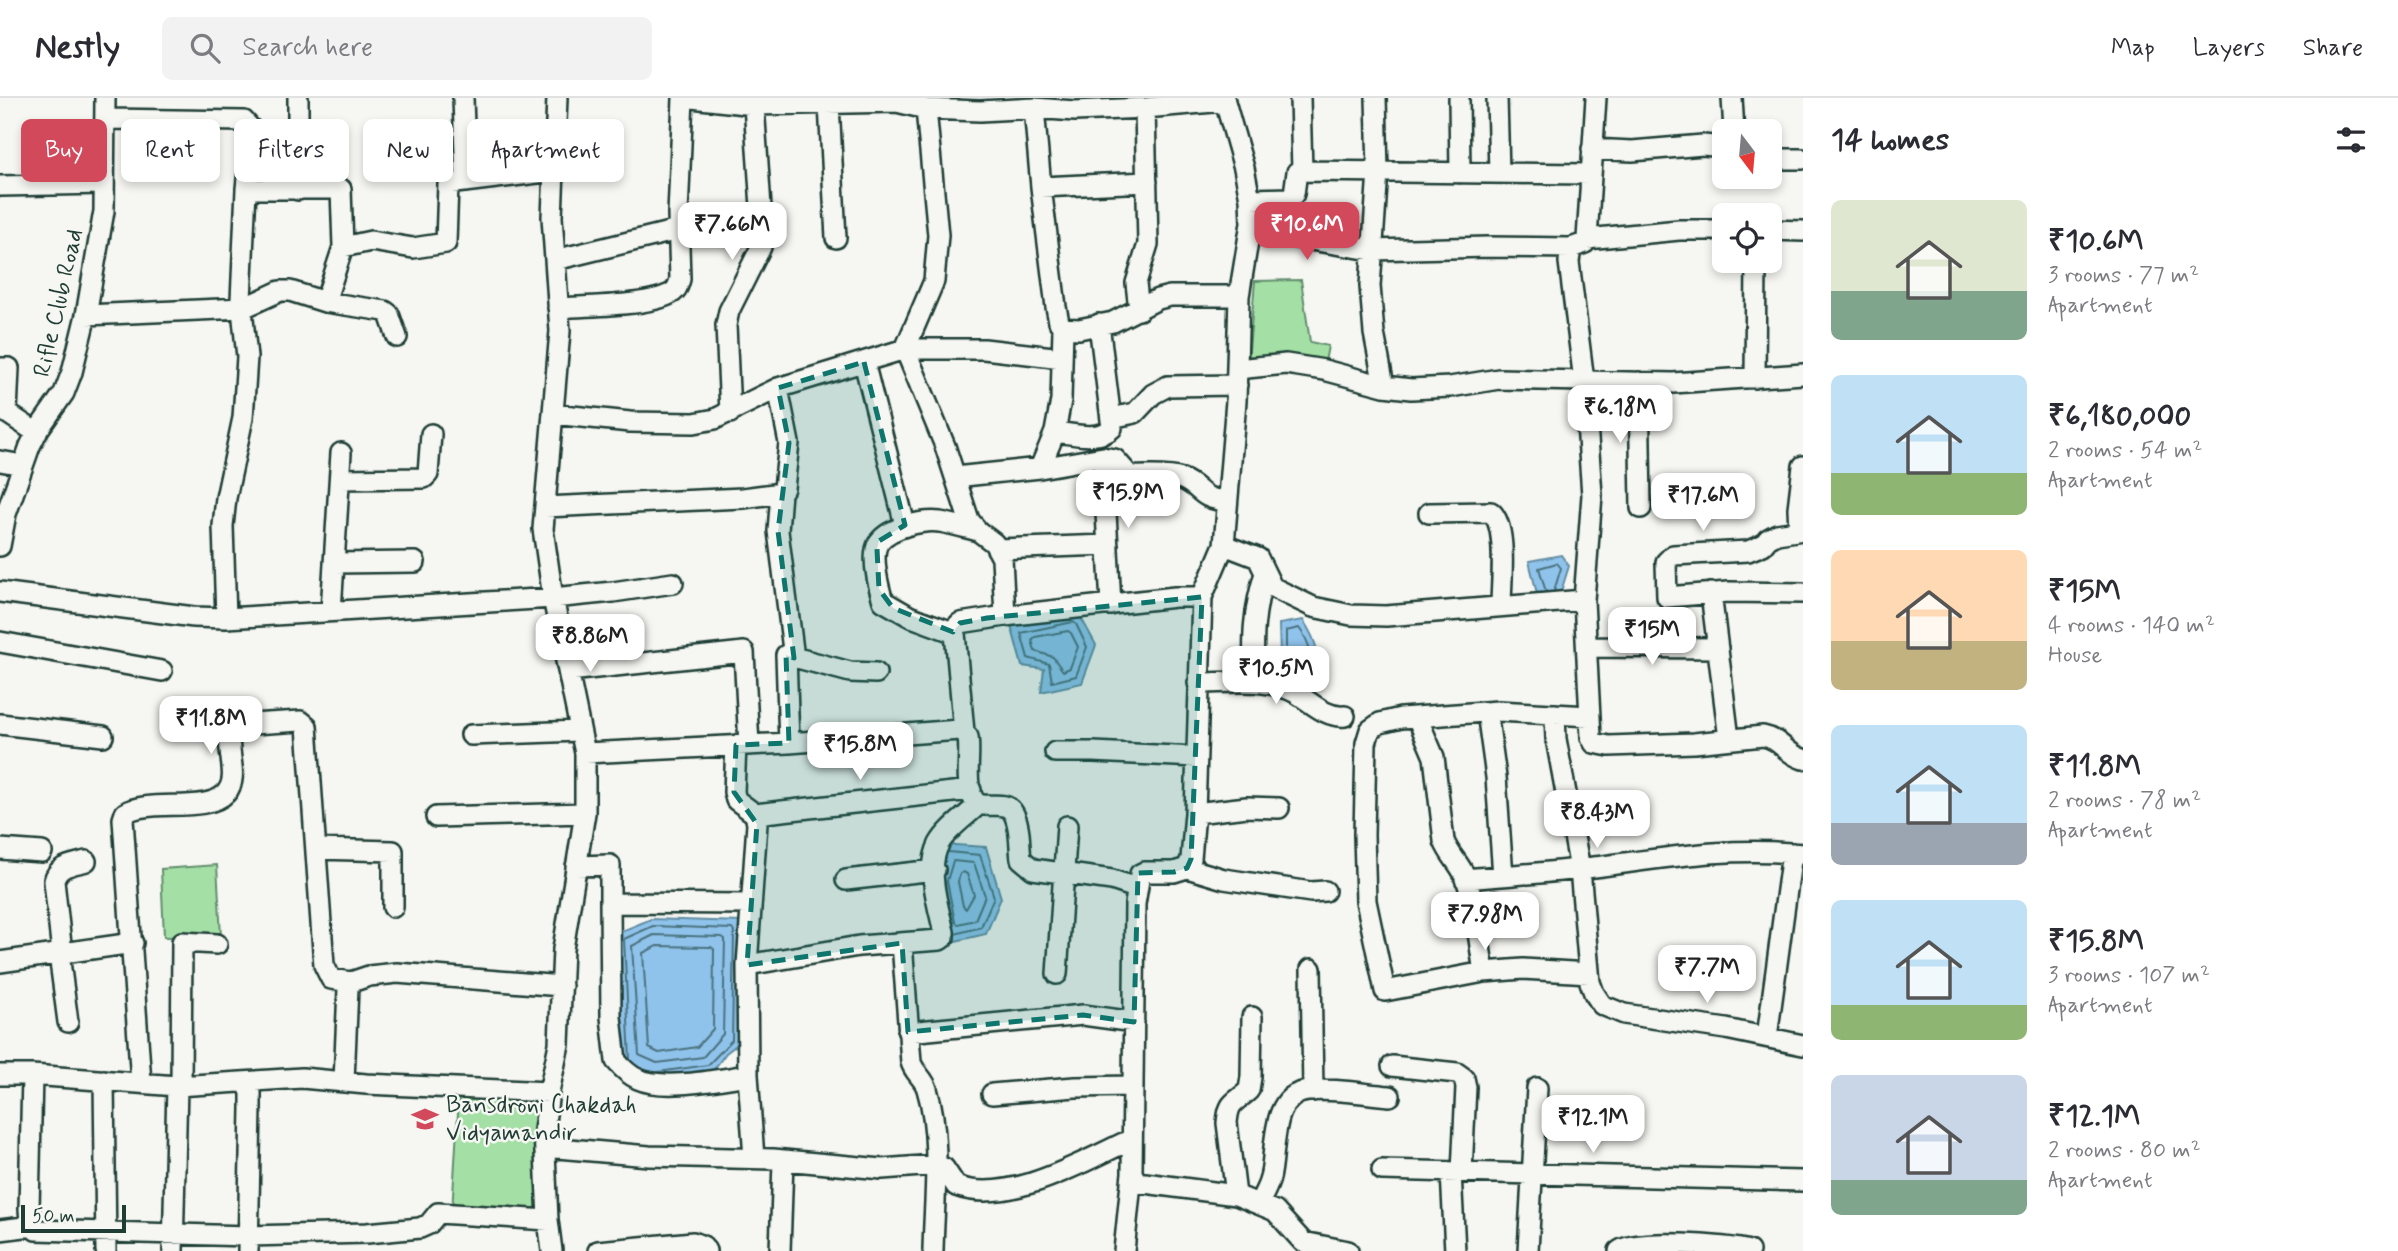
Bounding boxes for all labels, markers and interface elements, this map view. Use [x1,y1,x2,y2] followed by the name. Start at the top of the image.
[162,17,652,80] search box
[35,26,120,70] text: Nestly
[186,29,224,67] icon: search
[242,31,373,65] text: Search here
[2111,33,2155,64] text: Map
[2193,33,2265,64] text: Layers
[2303,33,2363,64] text: Share
[21,119,107,182] chip: Buy
[121,119,220,182] chip: Rent
[234,119,349,182] chip: Filters
[363,119,453,182] chip: New
[467,119,624,182] chip: Apartment
[1712,119,1782,189] north arrow
[1712,119,1782,273] map controls
[1831,121,1949,160] text: 14 homes
[2332,121,2370,159] icon: filters
[675,202,789,262] pin: ₹7.66M
[1250,202,1364,262] pin: ₹10.6M
[1712,203,1782,273] button: locate
[694,210,770,240] text: ₹7.66M
[1270,210,1344,240] text: ₹10.6M
[2048,222,2144,261] text: ₹10.6M
[27,226,91,380] street label: Rifle Club Road
[1887,228,1971,312] icon: home
[2048,261,2199,291] text: 3 rooms · 77 m²
[2048,291,2153,321] text: Apartment
[1563,386,1677,445] pin: ₹6.18M
[1584,393,1656,423] text: ₹6.18M
[2048,397,2191,436] text: ₹6,180,000
[1887,403,1971,487] icon: home
[2048,436,2202,466] text: 2 rooms · 54 m²
[2048,466,2153,496] text: Apartment
[1071,470,1185,530] pin: ₹15.9M
[1646,474,1760,533] pin: ₹17.6M
[1092,478,1164,508] text: ₹15.9M
[1667,481,1739,511] text: ₹17.6M
[2048,572,2121,611] text: ₹15M
[1887,578,1971,662] icon: home
[1611,608,1693,667] pin: ₹15M
[2048,611,2215,641] text: 4 rooms · 140 m²
[533,614,647,674] pin: ₹8.86M
[1624,615,1680,645] text: ₹15M
[552,622,628,652] text: ₹8.86M
[2048,641,2102,671] text: House
[1219,646,1333,706] pin: ₹10.5M
[1238,654,1314,684] text: ₹10.5M
[154,696,268,756] pin: ₹11.8M
[175,704,247,734] text: ₹11.8M
[803,722,917,782] pin: ₹15.8M
[823,730,897,760] text: ₹15.8M
[2048,747,2141,786] text: ₹11.8M
[1887,753,1971,837] icon: home
[2048,786,2201,816] text: 2 rooms · 78 m²
[1540,790,1654,850] pin: ₹8.43M
[1560,798,1634,828] text: ₹8.43M
[2048,816,2153,846] text: Apartment
[1428,892,1542,952] pin: ₹7.98M
[1447,900,1523,930] text: ₹7.98M
[2048,922,2144,961] text: ₹15.8M
[1887,928,1971,1012] icon: home
[1658,946,1756,1005] pin: ₹7.7M
[1674,953,1740,983] text: ₹7.7M
[2048,961,2210,991] text: 3 rooms · 107 m²
[2048,991,2153,1021] text: Apartment
[446,1090,637,1149] place label: Bansdroni Chakdah Vidyamandir
[1536,1096,1650,1155] pin: ₹12.1M
[2048,1097,2140,1136] text: ₹12.1M
[1558,1103,1628,1133] text: ₹12.1M
[1887,1103,1971,1187] icon: home
[410,1104,440,1134] school or university icon: Bansdroni Chakdah Vidyamandir
[2048,1136,2201,1166] text: 2 rooms · 80 m²
[2048,1166,2153,1196] text: Apartment
[21,1202,126,1234] scale bar
[32,1204,75,1229] text: 50 m

